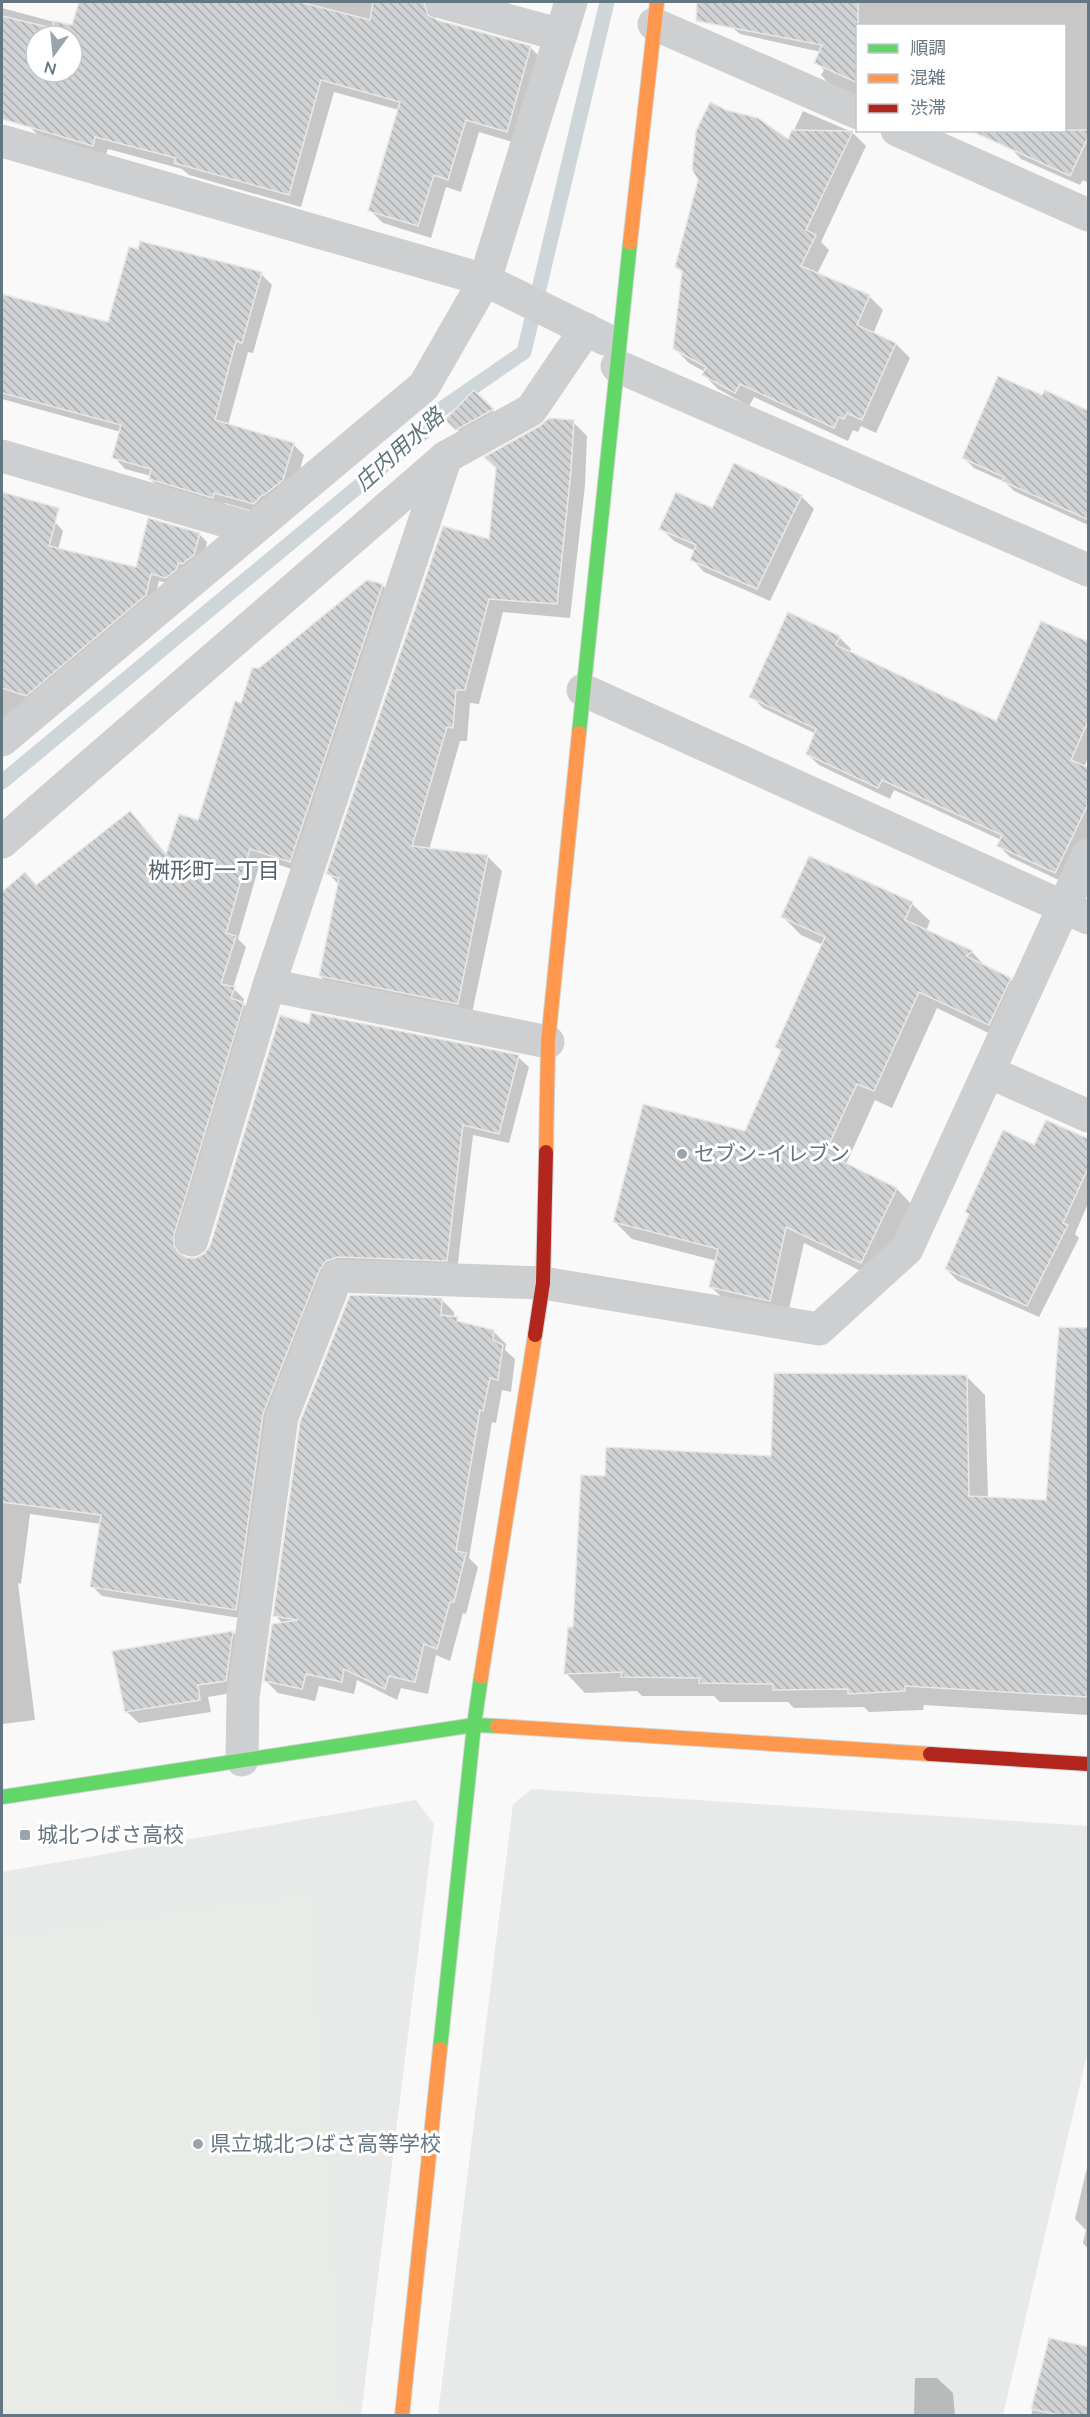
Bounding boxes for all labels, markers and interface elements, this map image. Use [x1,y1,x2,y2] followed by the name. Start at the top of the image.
[24,24,84,84] north arrow
[856,24,1066,132] legend
[910,36,946,60] text: 順調
[42,55,59,80] text: N
[910,66,946,90] text: 混雑
[910,96,946,120] text: 渋滞
[349,400,452,498] water label: 庄内用水路
[148,856,280,886] district label: 桝形町一丁目
[694,1140,850,1168] place label: セブン-イレブン
[675,1147,689,1161] marker: セブン-イレブン
[37,1821,184,1849] place label: 城北つばさ高校
[18,1828,32,1842] marker: 城北つばさ高校
[210,2130,441,2158] place label: 県立城北つばさ高等学校
[191,2137,205,2151] marker: 県立城北つばさ高等学校

